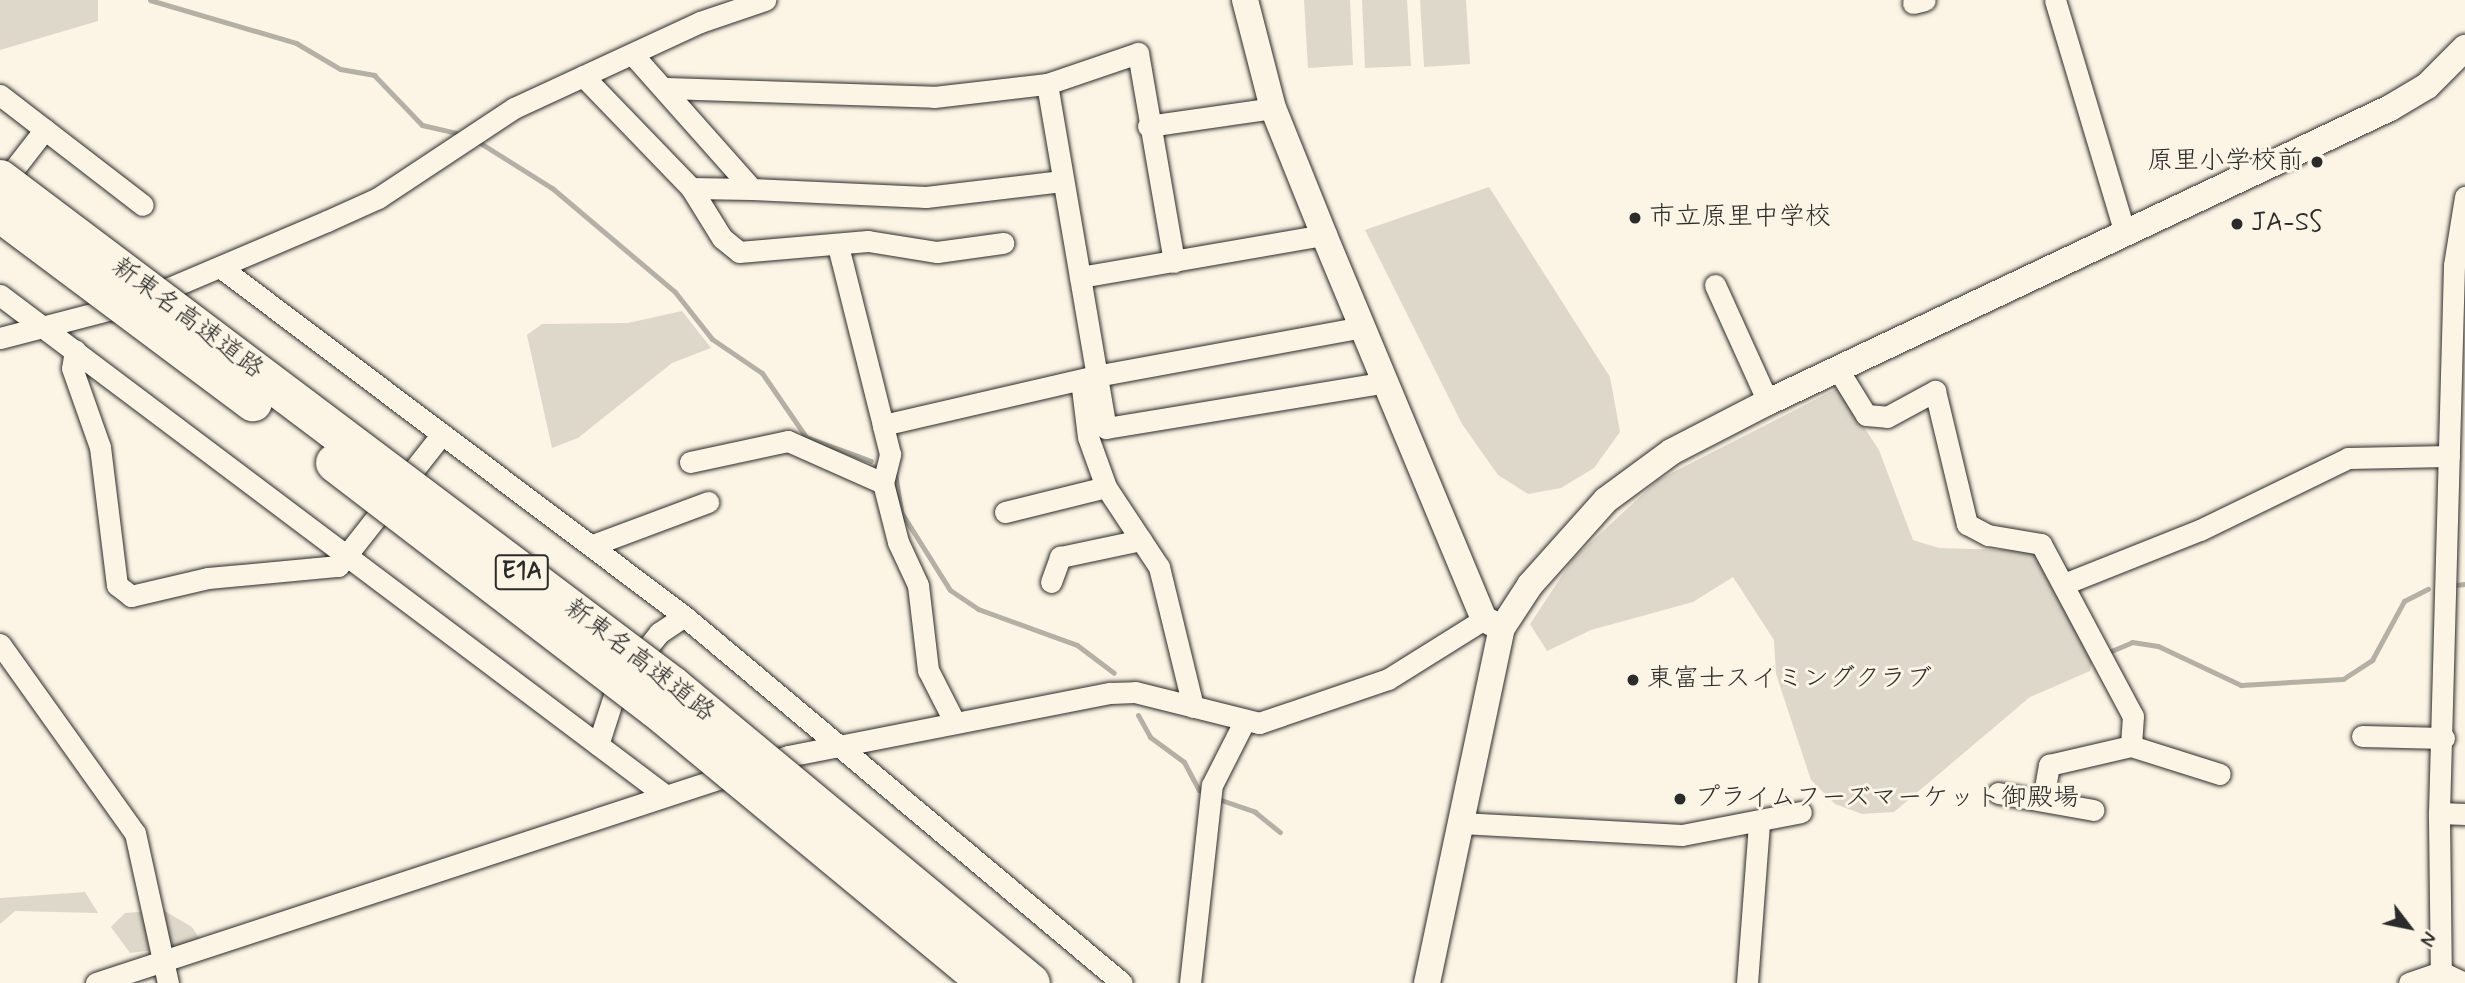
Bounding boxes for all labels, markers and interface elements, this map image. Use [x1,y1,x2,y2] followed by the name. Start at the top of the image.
[2147,146,2303,178] place label: 原里小学校前
[2309,154,2325,170] marker: 原里小学校前
[1649,202,1831,234] place label: 市立原里中学校
[2251,208,2322,240] place label: JA-SS
[1627,210,1643,226] marker: 市立原里中学校
[2229,216,2245,232] marker: JA-SS
[105,252,269,386] street label: 新東名高速道路
[494,552,550,592] road number: E1A
[558,593,720,729] street label: 新東名高速道路
[1647,664,1933,696] place label: 東富士スイミングクラブ
[1625,672,1641,688] marker: 東富士スイミングクラブ
[1694,783,2083,815] place label: プライムフーズマーケット御殿場
[1672,791,1688,807] marker: プライムフーズマーケット御殿場
[2374,892,2444,962] north arrow
[2413,926,2441,950] text: N

